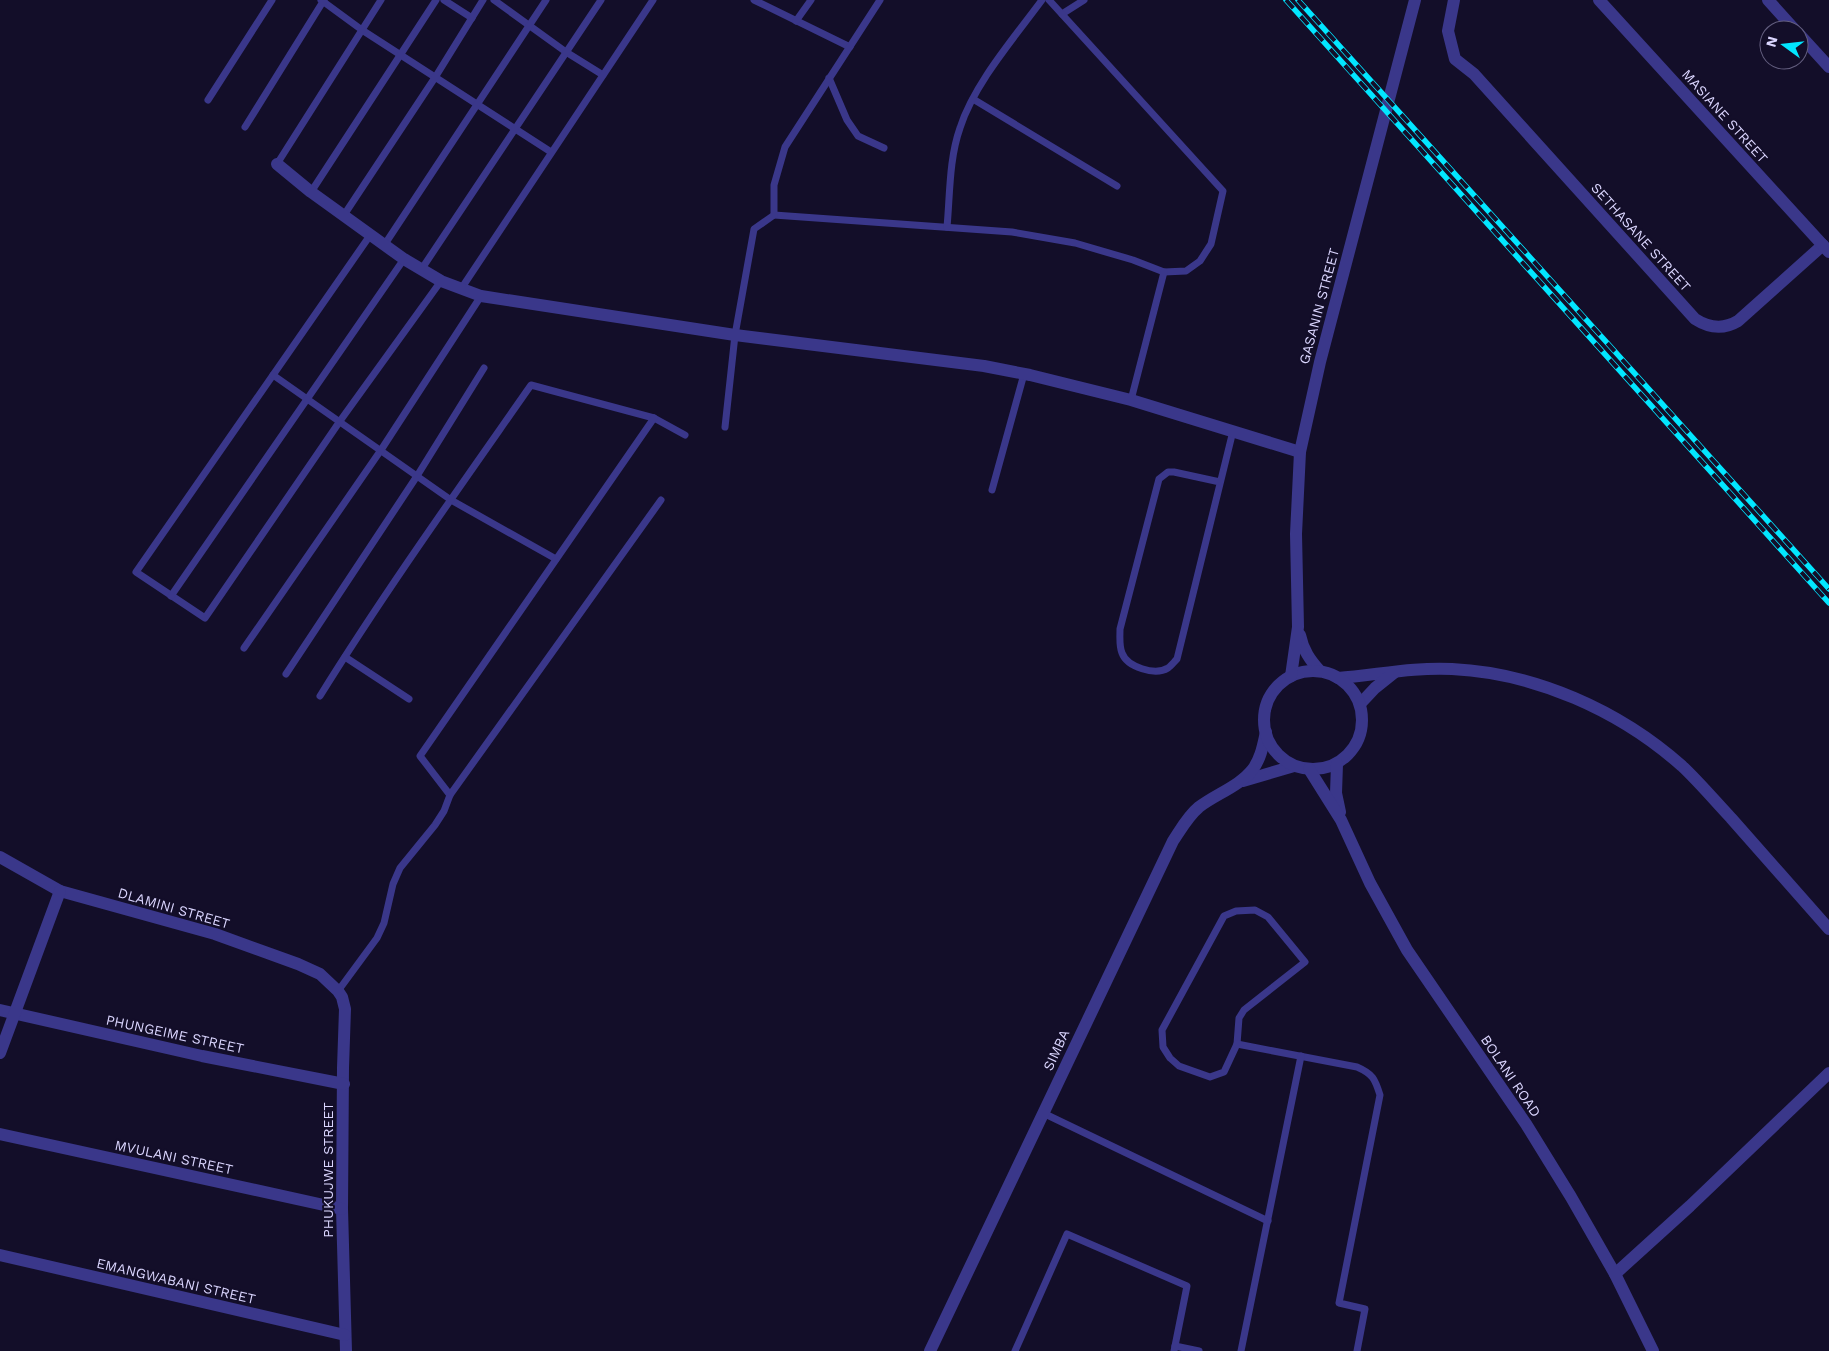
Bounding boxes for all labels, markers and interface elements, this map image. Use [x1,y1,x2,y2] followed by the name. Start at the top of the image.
[1759,20,1809,70] north arrow
[1762,35,1781,49] text: N
[1679,66,1771,166] street label: MASIANE STREET
[1588,179,1694,295] street label: SETHASANE STREET
[1296,246,1342,366] street label: GASANIN STREET
[116,884,232,932] street label: DLAMINI STREET
[105,1012,246,1057] street label: PHUNGEIME STREET
[1040,1027,1072,1073] street label: SIMBA
[1478,1032,1544,1120] street label: BOLANI ROAD
[320,1102,336,1238] street label: PHUKUJWE STREET
[113,1137,235,1177] street label: MVULANI STREET
[95,1255,258,1307] street label: EMANGWABANI STREET

